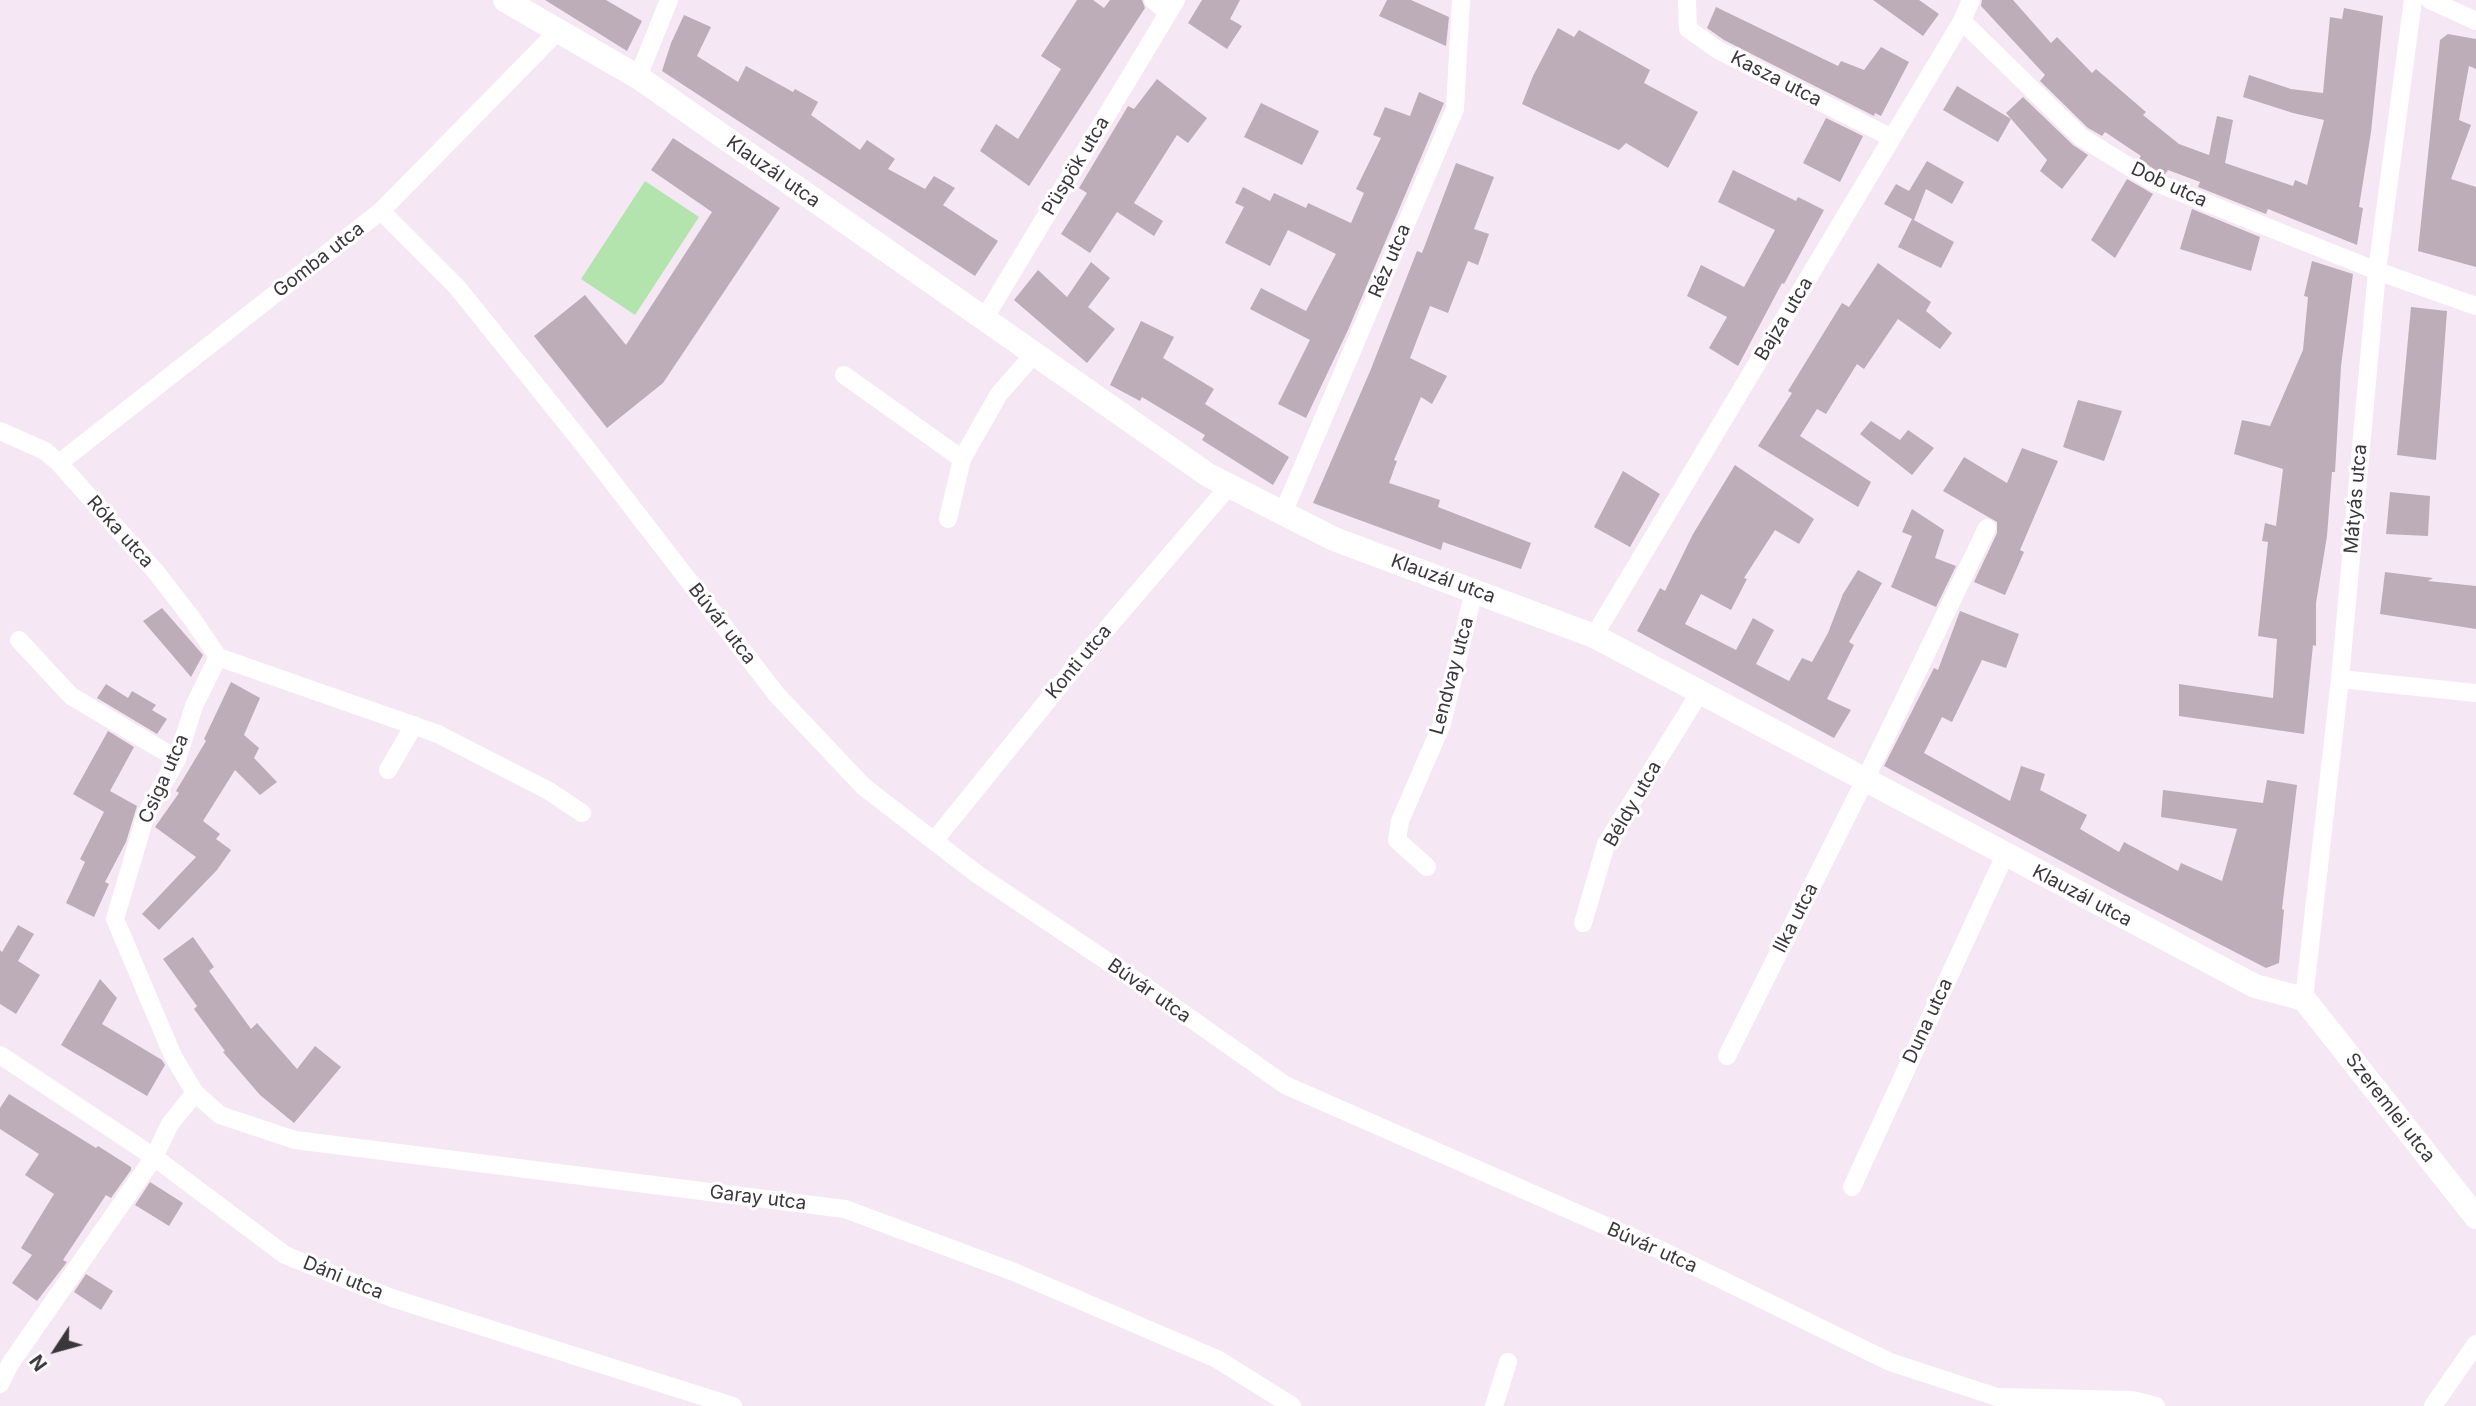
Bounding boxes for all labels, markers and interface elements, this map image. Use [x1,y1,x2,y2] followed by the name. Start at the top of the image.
[1727,46,1825,112] street label: Kasza utca
[1038,112,1114,220] street label: Püspök utca
[722,131,824,213] street label: Klauzál utca
[2127,158,2211,212] street label: Dob utca
[269,217,369,303] street label: Gomba utca
[1364,221,1416,301] street label: Réz utca
[1750,273,1818,365] street label: Bajza utca
[2340,443,2372,555] street label: Mátyás utca
[82,491,158,573] street label: Róka utca
[1388,550,1498,608] street label: Klauzál utca
[683,579,761,669] street label: Búvár utca
[1425,615,1479,737] street label: Lendvay utca
[1041,620,1117,704] street label: Konti utca
[134,731,194,827] street label: Csiga utca
[1599,757,1667,851] street label: Béldy utca
[2028,860,2136,932] street label: Klauzál utca
[1769,879,1823,957] street label: Ilka utca
[1103,954,1195,1028] street label: Búvár utca
[1898,975,1958,1067] street label: Duna utca
[2340,1049,2440,1167] street label: Szeremlei utca
[708,1181,808,1215] street label: Garay utca
[1603,1218,1701,1278] street label: Búvár utca
[300,1252,386,1304] street label: Dáni utca
[21,1315,91,1385] north arrow
[25,1350,52,1375] text: N

